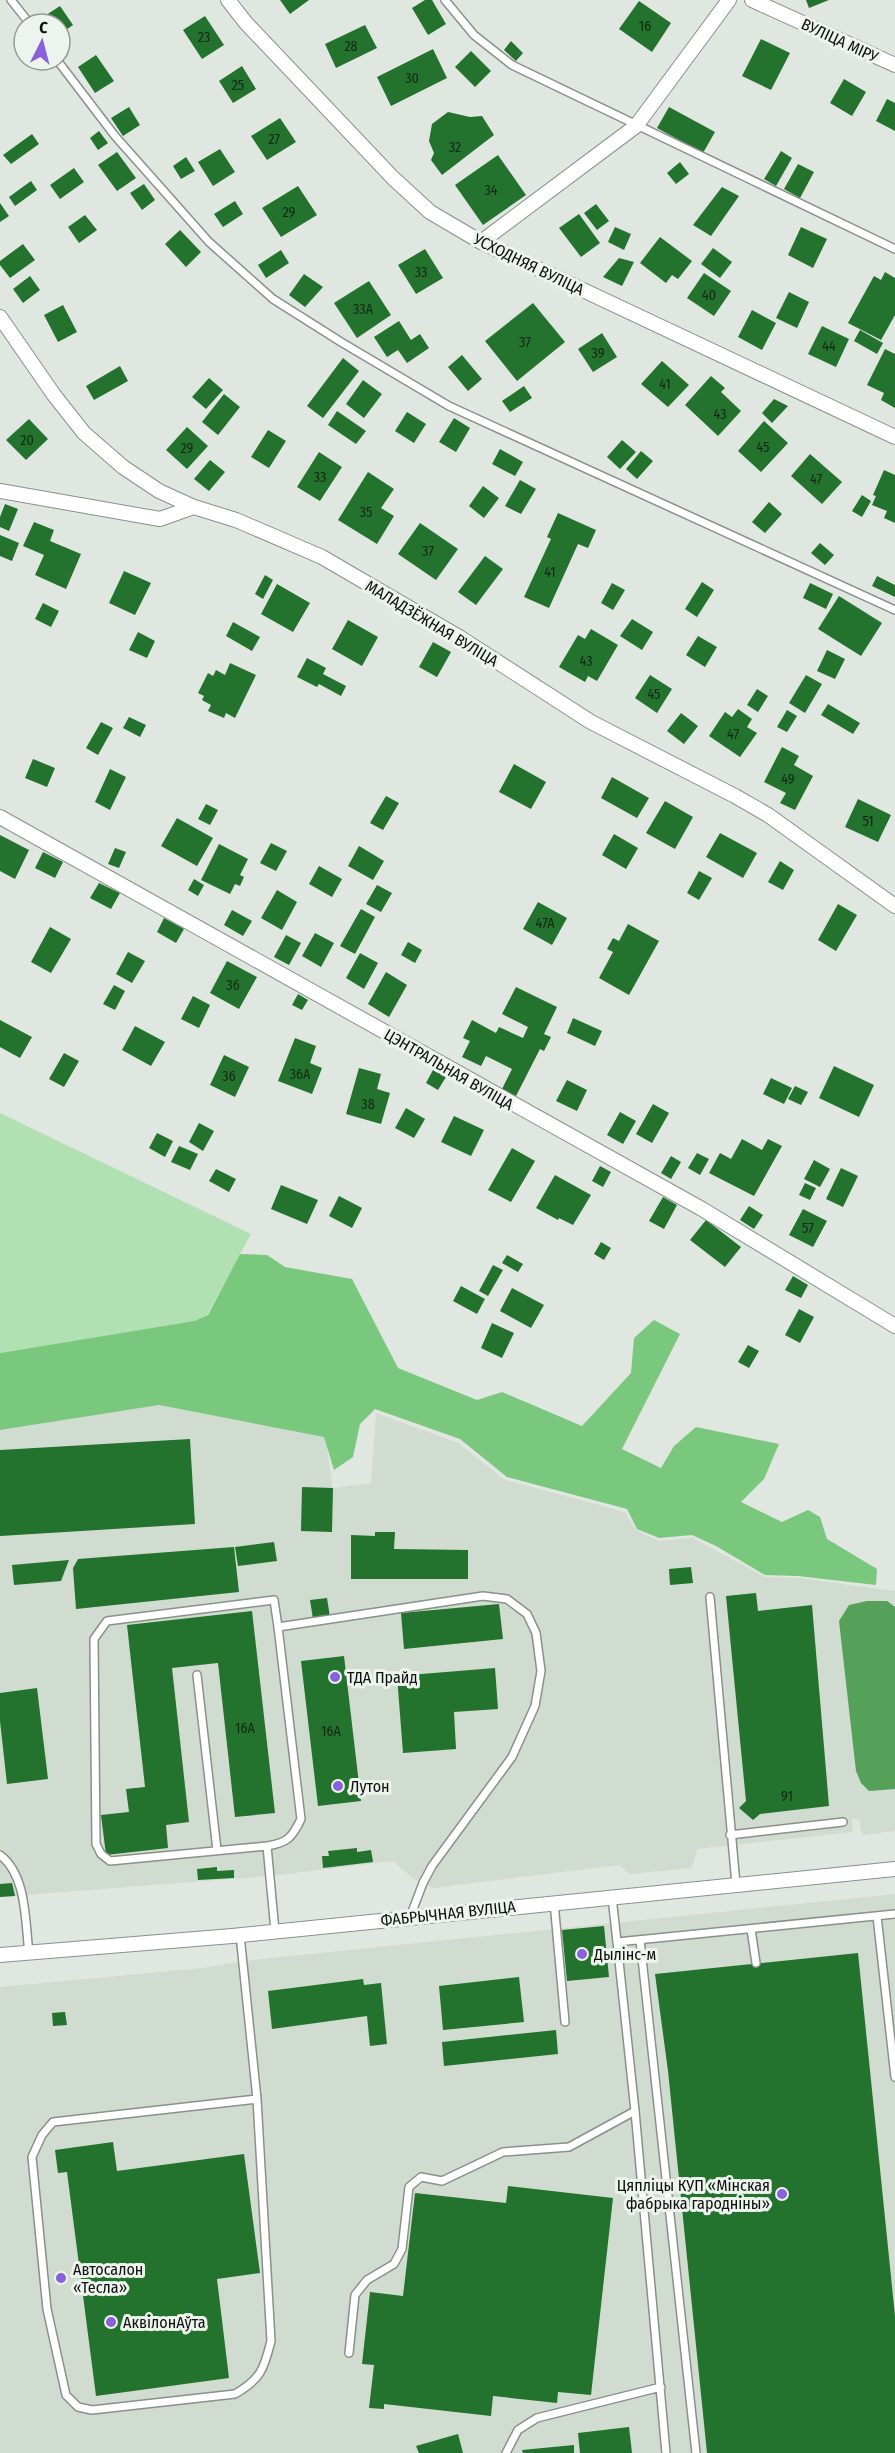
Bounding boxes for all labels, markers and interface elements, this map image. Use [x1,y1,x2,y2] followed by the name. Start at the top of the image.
[12,12,72,72] north arrow
[798,14,881,67] street label: ВУЛІЦА МІРУ
[38,18,49,38] text: С
[639,18,651,35] house number: 16
[198,29,210,46] house number: 23
[344,38,358,55] house number: 28
[405,70,419,87] house number: 30
[232,77,244,94] house number: 25
[268,131,280,148] house number: 27
[449,139,461,156] house number: 32
[484,182,498,199] house number: 34
[283,204,296,221] house number: 29
[470,229,588,300] street label: УСХОДНЯЯ ВУЛІЦА
[415,264,427,281] house number: 33
[702,287,716,304] house number: 40
[353,301,374,318] house number: 33А
[519,334,531,351] house number: 37
[822,338,836,355] house number: 44
[592,345,605,362] house number: 39
[659,376,671,393] house number: 41
[714,406,726,423] house number: 43
[20,432,34,449] house number: 20
[756,439,770,456] house number: 45
[181,440,194,457] house number: 29
[314,469,326,486] house number: 33
[810,471,822,488] house number: 47
[360,504,372,521] house number: 35
[422,543,434,560] house number: 37
[544,564,556,581] house number: 41
[362,576,502,671] street label: МАЛАДЗЁЖНАЯ ВУЛІЦА
[580,653,592,670] house number: 43
[647,686,661,703] house number: 45
[727,726,739,743] house number: 47
[781,771,795,788] house number: 49
[862,813,874,830] house number: 51
[535,915,555,932] house number: 47А
[226,977,240,994] house number: 36
[381,1025,517,1114] street label: ЦЭНТРАЛЬНАЯ ВУЛІЦА
[290,1066,311,1083] house number: 36А
[222,1068,236,1085] house number: 36
[361,1096,375,1113] house number: 38
[802,1220,814,1237] house number: 57
[347,1668,417,1687] place label: ТДА Прайд
[328,1670,342,1684] marker: ТДА Прайд
[235,1720,256,1737] house number: 16А
[321,1723,342,1740] house number: 16А
[350,1777,390,1796] place label: Лутон
[331,1779,345,1793] marker: Лутон
[781,1788,793,1805] house number: 91
[380,1897,517,1930] street label: ФАБРЫЧНАЯ ВУЛІЦА
[593,1945,656,1964] place label: Дылінс-м
[575,1947,589,1961] marker: Дылінс-м
[617,2176,770,2213] place label: Цяпліцы КУП «Мінская фабрыка гародніны»
[775,2187,789,2201] marker: Цяпліцы КУП «Мінская фабрыка гародніны»
[73,2260,143,2297] place label: Автосалон «Тесла»
[54,2271,68,2285] marker: Автосалон «Тесла»
[123,2313,206,2332] place label: АквілонАўта
[104,2315,118,2329] marker: АквілонАўта

